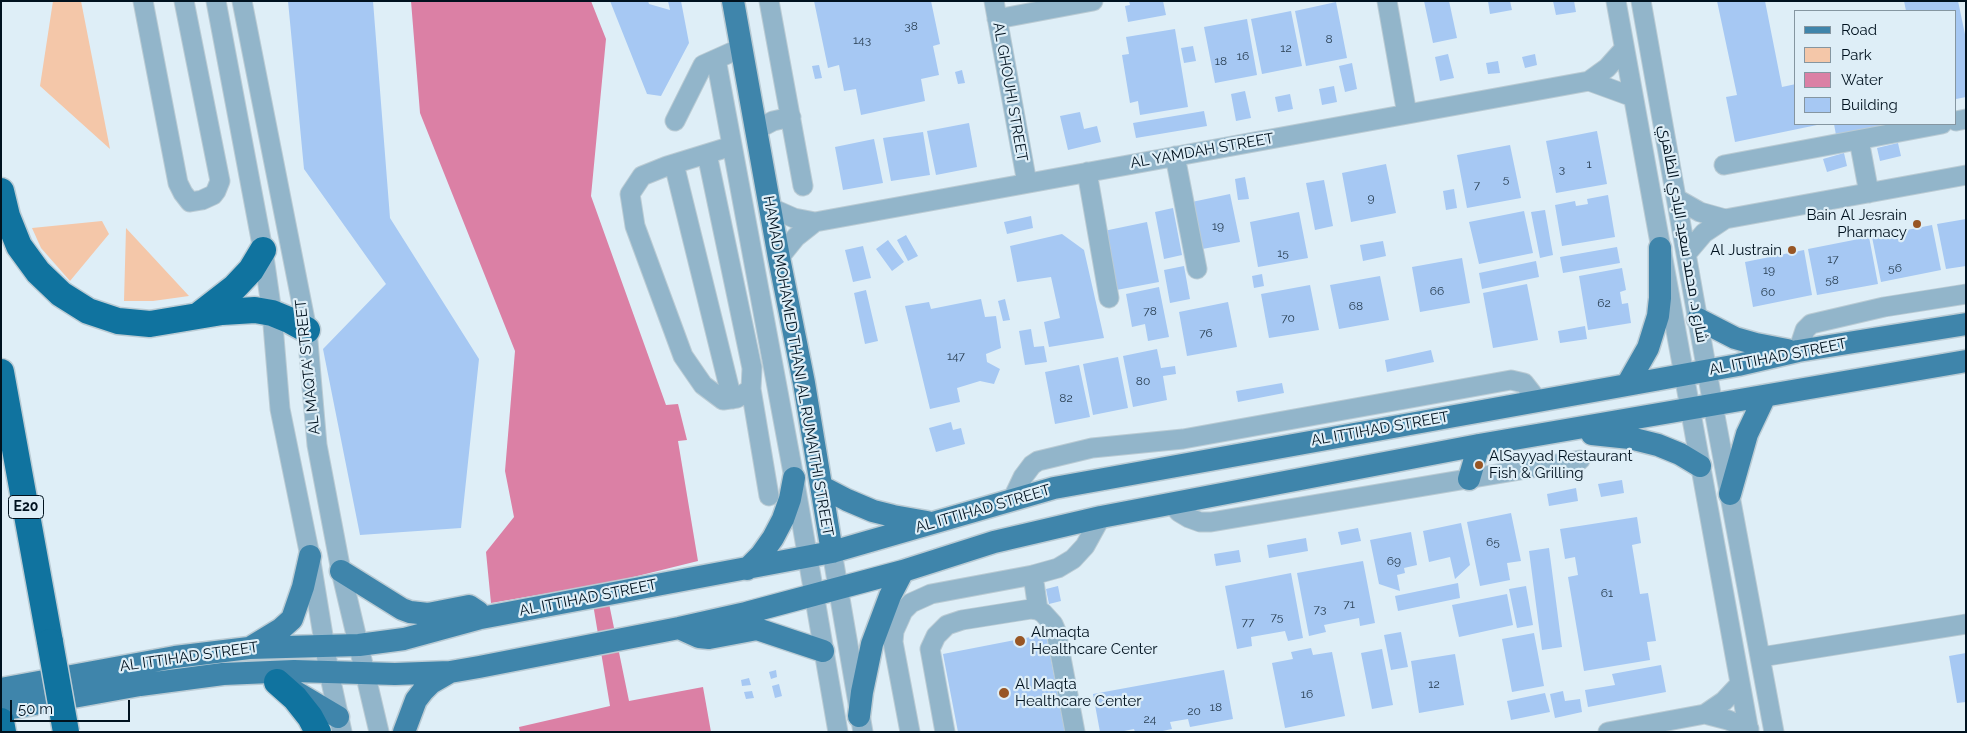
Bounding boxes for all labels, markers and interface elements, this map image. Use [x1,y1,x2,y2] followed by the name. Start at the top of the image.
[1794,10,1957,125] legend
[904,19,918,33] house number: 38
[989,21,1031,163] street label: AL GHOUHI STREET
[1841,21,1877,39] text: Road
[1325,32,1333,46] house number: 8
[853,33,871,47] house number: 143
[1280,41,1292,55] house number: 12
[1841,46,1872,64] text: Park
[1237,49,1249,63] house number: 16
[1215,54,1227,68] house number: 18
[1841,71,1883,89] text: Water
[1841,96,1898,114] text: Building
[1655,124,1711,344] street label: شارع د. محمد سعيد البادي الظاهري
[1129,130,1275,172] street label: AL YAMDAH STREET
[1586,157,1592,171] house number: 1
[1559,162,1565,176] house number: 3
[1503,172,1509,186] house number: 5
[1474,178,1480,192] house number: 7
[1367,191,1375,205] house number: 9
[759,195,837,537] street label: HAMAD MOHAMED THANI AL RUMAITHI STREET
[1806,206,1907,241] place label: Bain Al Jesrain Pharmacy
[1911,218,1923,230] marker: Bain Al Jesrain Pharmacy
[1212,219,1224,233] house number: 19
[1710,241,1782,259] place label: Al Justrain
[1786,244,1798,256] marker: Al Justrain
[1277,246,1289,260] house number: 15
[1827,252,1839,266] house number: 17
[1888,261,1902,275] house number: 56
[1763,263,1775,277] house number: 19
[1825,273,1839,287] house number: 58
[1430,284,1444,298] house number: 66
[1761,285,1775,299] house number: 60
[1597,296,1611,310] house number: 62
[292,298,324,436] street label: AL MAQTA' STREET
[1349,299,1363,313] house number: 68
[1143,304,1157,318] house number: 78
[1281,311,1295,325] house number: 70
[1199,326,1213,340] house number: 76
[1708,335,1848,379] street label: AL ITTIHAD STREET
[947,349,965,363] house number: 147
[1136,374,1150,388] house number: 80
[1059,391,1073,405] house number: 82
[1310,408,1450,450] street label: AL ITTIHAD STREET
[1489,447,1632,482] place label: AlSayyad Restaurant Fish & Grilling
[1473,459,1485,471] marker: AlSayyad Restaurant Fish & Grilling
[913,481,1053,537] street label: AL ITTIHAD STREET
[8,496,44,518] road number: E20
[1486,535,1500,549] house number: 65
[1387,554,1401,568] house number: 69
[518,576,658,620] street label: AL ITTIHAD STREET
[1601,586,1613,600] house number: 61
[1343,597,1355,611] house number: 71
[1314,602,1326,616] house number: 73
[1271,610,1283,624] house number: 75
[1242,615,1254,629] house number: 77
[1031,623,1158,658] place label: Almaqta Healthcare Center
[1013,634,1027,648] marker: Almaqta Healthcare Center
[119,638,259,676] street label: AL ITTIHAD STREET
[1015,675,1142,710] place label: Al Maqta Healthcare Center
[1428,677,1440,691] house number: 12
[997,686,1011,700] marker: Al Maqta Healthcare Center
[1301,687,1313,701] house number: 16
[12,690,132,722] scale bar
[18,700,53,718] text: 50 m
[1210,700,1222,714] house number: 18
[1187,704,1201,718] house number: 20
[1144,712,1156,726] house number: 24

